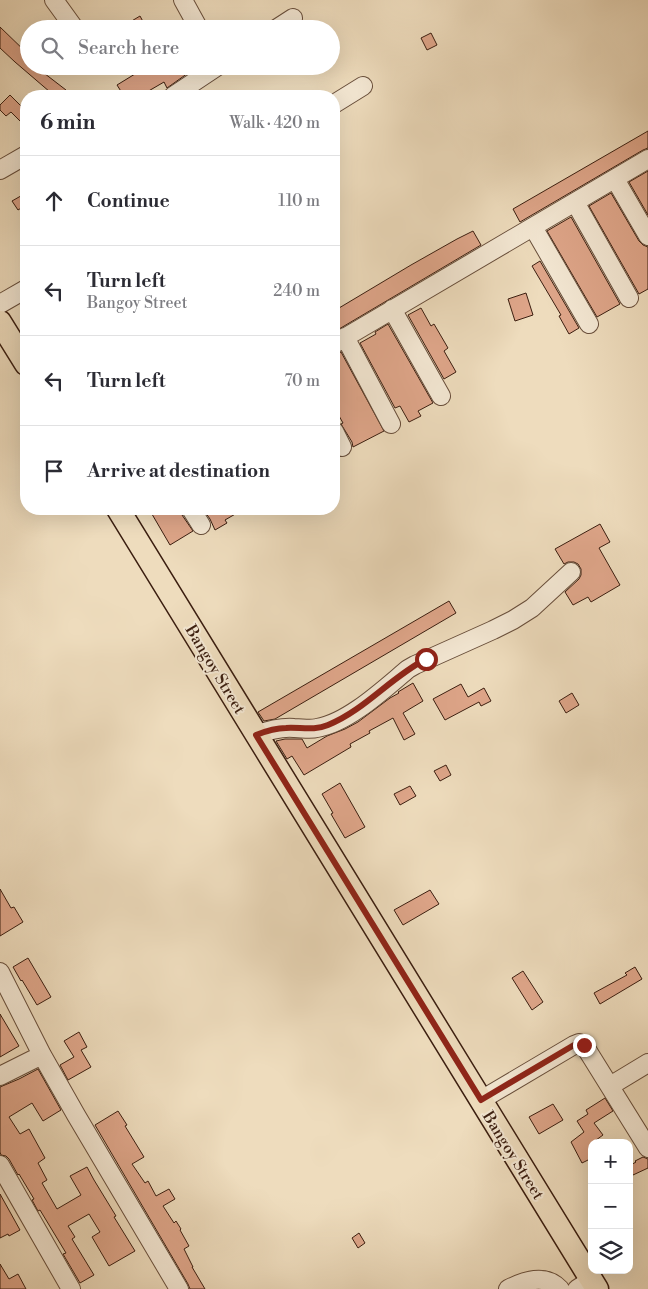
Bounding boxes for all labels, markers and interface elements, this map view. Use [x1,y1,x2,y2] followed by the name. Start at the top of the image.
[20,20,340,75] search box
[38,34,66,62] icon: search
[78,36,179,60] text: Search here
[40,110,95,136] text: 6 min
[230,113,320,133] text: Walk · 420 m
[40,187,68,215] icon: ahead
[87,189,170,213] text: Continue
[278,191,320,211] text: 110 m
[87,269,166,293] text: Turn left
[40,277,68,305] icon: left
[273,281,320,301] text: 240 m
[87,293,187,313] text: Bangoy Street
[40,367,68,395] icon: left
[87,369,166,393] text: Turn left
[284,371,320,391] text: 70 m
[40,457,68,485] icon: arrive
[87,459,270,483] text: Arrive at destination
[180,620,250,718] street label: Bangoy Street
[415,648,438,671] route start
[573,1034,596,1057] route end
[478,1107,548,1204] street label: Bangoy Street
[588,1139,633,1274] map controls
[588,1139,633,1184] button: +
[588,1184,633,1229] button: −
[588,1229,633,1274] button: layers

